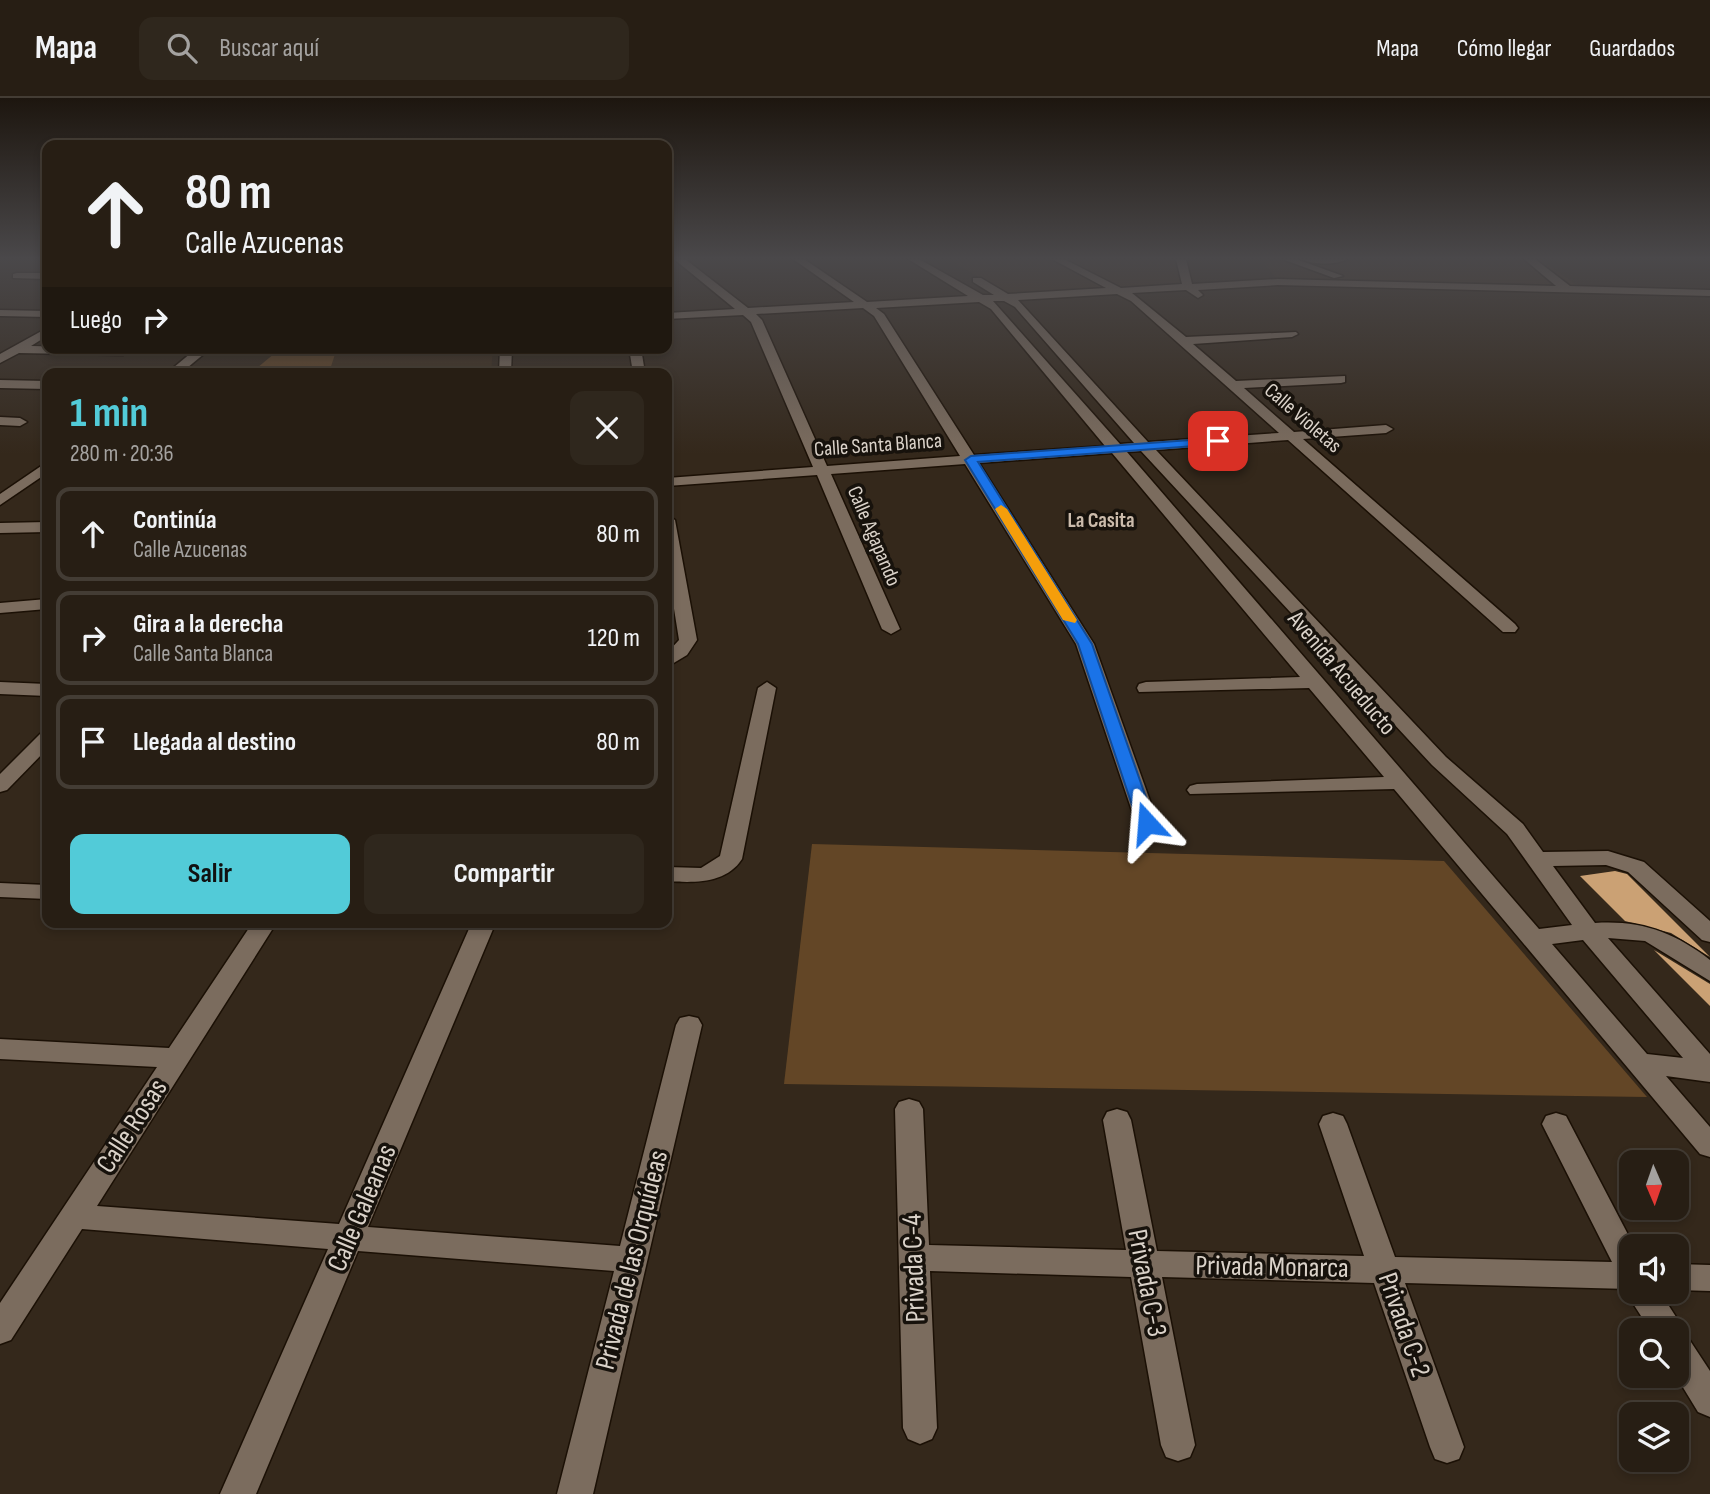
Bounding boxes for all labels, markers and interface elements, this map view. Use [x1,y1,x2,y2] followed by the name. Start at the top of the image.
[139,17,629,80] search box
[35,28,97,68] text: Mapa
[163,29,201,67] icon: search
[219,33,319,64] text: Buscar aquí
[1376,34,1419,63] text: Mapa
[1457,34,1551,63] text: Cómo llegar
[1589,34,1675,63] text: Guardados
[185,164,272,223] text: 80 m
[70,168,161,259] icon: ahead
[185,224,344,263] text: Calle Azucenas
[136,301,174,339] icon: right
[70,305,122,336] text: Luego
[1259,378,1347,458] street label: Calle Violetas
[70,388,148,439] text: 1 min
[570,391,644,465] button: close
[1188,411,1248,471] pin
[1199,422,1237,460] icon: arrive
[813,428,943,462] street label: Calle Santa Blanca
[70,440,174,468] text: 280 m · 20:36
[842,482,906,590] street label: Calle Agapando
[133,505,217,536] text: Continúa
[1067,508,1135,533] district label: La Casita
[74,515,112,553] icon: ahead
[596,519,640,550] text: 80 m
[133,536,247,564] text: Calle Azucenas
[1281,604,1402,741] street label: Avenida Acueducto
[133,609,283,640] text: Gira a la derecha
[74,619,112,657] icon: right
[587,623,640,654] text: 120 m
[133,640,273,668] text: Calle Santa Blanca
[74,723,112,761] icon: arrive
[133,727,296,758] text: Llegada al destino
[596,727,640,758] text: 80 m
[1110,786,1184,860] position arrow
[70,834,350,914] button: Salir
[364,834,644,914] button: Compartir
[90,1073,174,1179] street label: Calle Rosas
[320,1140,404,1276] street label: Calle Galeanas
[589,1147,675,1373] street label: Privada de las Orquídeas
[1619,1150,1689,1220] north arrow
[1619,1150,1689,1472] map controls
[896,1213,932,1323] street label: Privada C-4
[1120,1227,1174,1339] street label: Privada C-3
[1619,1234,1689,1304] button: sound
[1195,1249,1349,1285] street label: Privada Monarca
[1371,1268,1437,1382] street label: Privada C-2
[1619,1318,1689,1388] button: search
[1619,1402,1689,1472] button: layers

